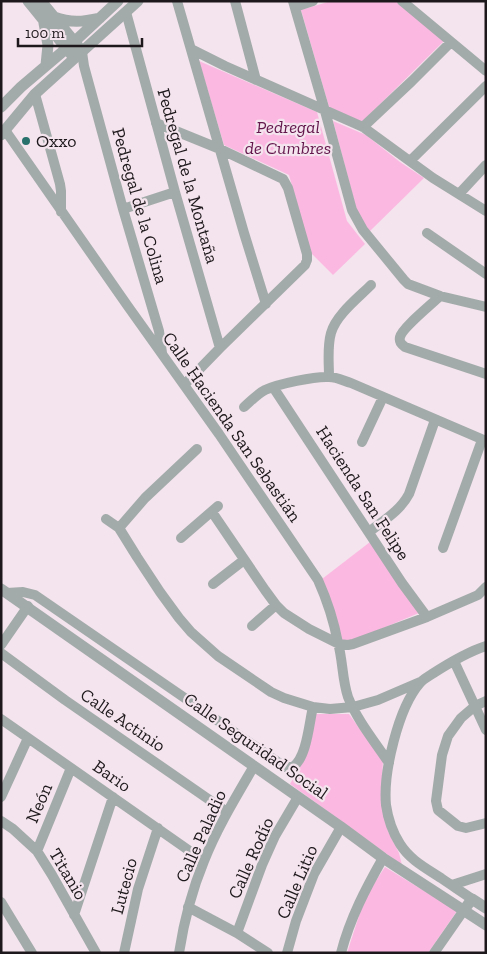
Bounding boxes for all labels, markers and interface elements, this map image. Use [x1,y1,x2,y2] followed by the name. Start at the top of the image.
[18,15,141,47] scale bar
[25,24,64,42] text: 100 m
[152,86,224,266] street label: Pedregal de la Montaña
[245,116,331,159] park label: Pedregal de Cumbres
[107,125,173,287] street label: Pedregal de la Colina
[36,130,76,152] place label: Oxxo
[20,135,32,147] marker: Oxxo
[158,328,307,527] street label: Calle Hacienda San Sebastián
[311,422,415,564] street label: Hacienda San Felipe
[76,683,170,757] street label: Calle Actinio
[180,688,333,804] street label: Calle Seguridad Social
[89,755,135,797] street label: Bario
[21,779,57,826] street label: Neón
[171,786,231,886] street label: Calle Paladio
[223,814,279,902] street label: Calle Rodío
[272,842,322,922] street label: Calle Litio
[44,844,92,904] street label: Titanio
[106,855,142,917] street label: Lutecio

